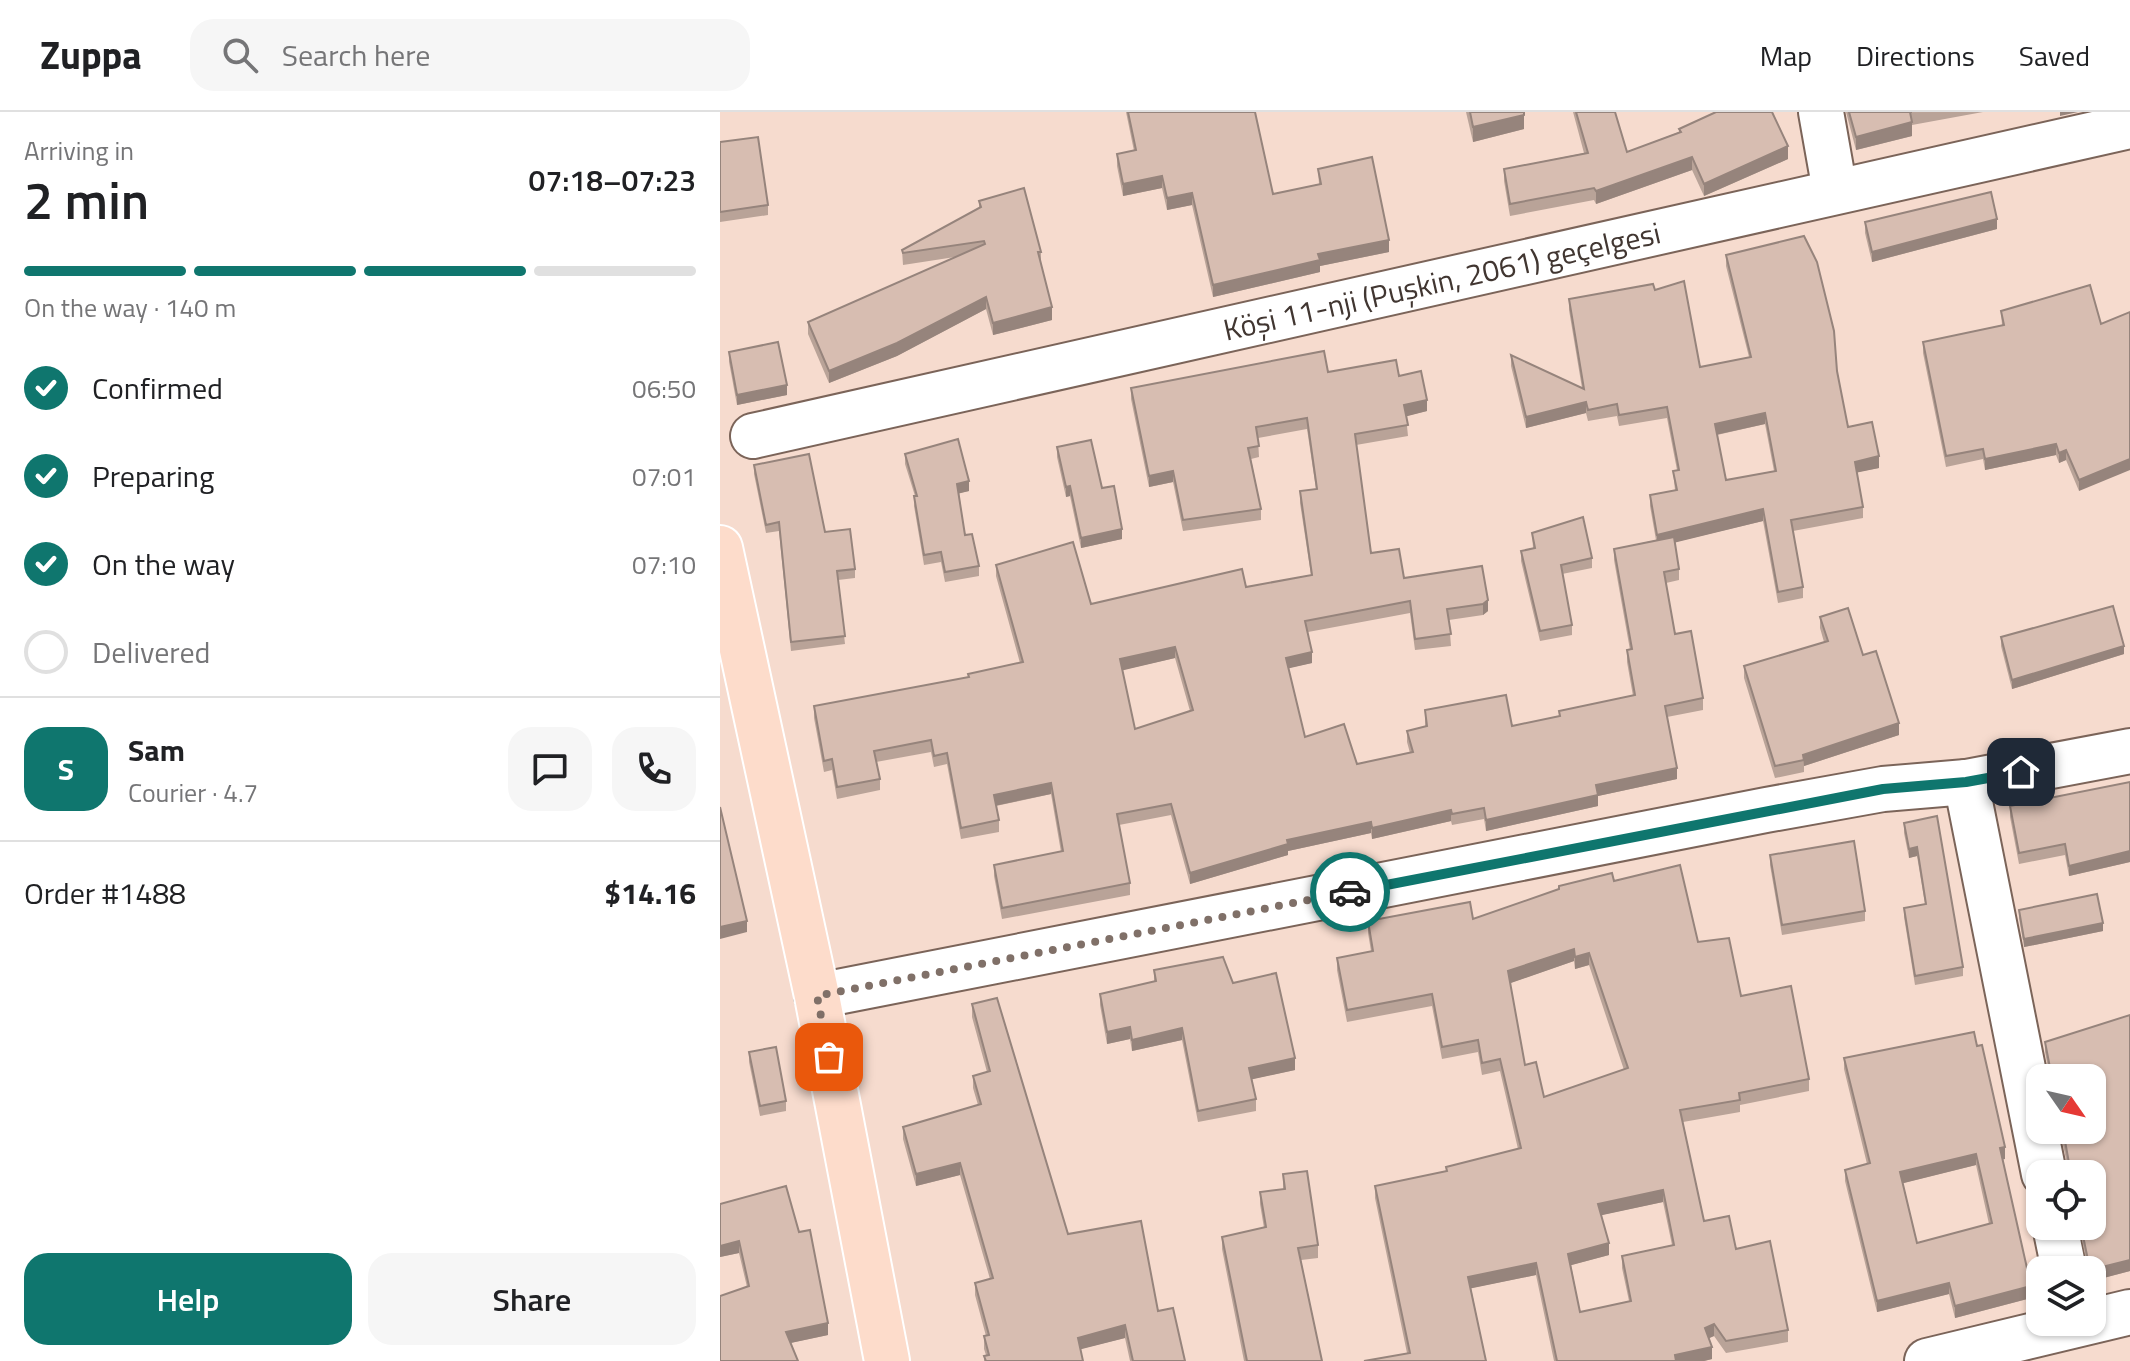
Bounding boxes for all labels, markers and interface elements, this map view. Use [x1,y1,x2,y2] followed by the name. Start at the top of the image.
[190,19,750,91] search box
[40,26,142,84] text: Zuppa
[282,32,431,78] text: Search here
[218,33,262,77] icon: search
[1760,34,1812,77] text: Map
[1856,34,1975,77] text: Directions
[2019,34,2090,77] text: Saved
[24,131,134,170] text: Arriving in
[529,157,696,203] text: 07:18–07:23
[24,160,149,239] text: 2 min
[1219,209,1665,352] street label: Köşi 11-nji (Puşkin, 2061) geçelgesi
[24,288,236,327] text: On the way · 140 m
[92,365,223,411] text: Confirmed
[24,366,68,410] icon: check
[632,369,696,408] text: 06:50
[92,453,214,499] text: Preparing
[24,454,68,498] icon: check
[632,457,696,496] text: 07:01
[92,541,235,587] text: On the way
[24,542,68,586] icon: check
[632,545,696,584] text: 07:10
[92,629,210,675] text: Delivered
[128,727,185,773] text: Sam
[508,727,592,811] button: chat
[612,727,696,811] button: phone
[1987,738,2055,806] pin
[58,746,74,792] text: S
[1999,750,2043,794] icon: home
[128,773,258,812] text: Courier · 4.7
[1310,852,1390,932] courier
[24,870,186,916] text: Order #1488
[604,870,696,916] text: $14.16
[1328,870,1372,914] icon: car
[795,1023,863,1091] pin
[807,1035,851,1079] icon: bag
[2026,1064,2106,1144] north arrow
[2026,1064,2106,1336] map controls
[2026,1160,2106,1240] button: locate
[24,1253,352,1345] button: Help
[368,1253,696,1345] button: Share
[2026,1256,2106,1336] button: layers

